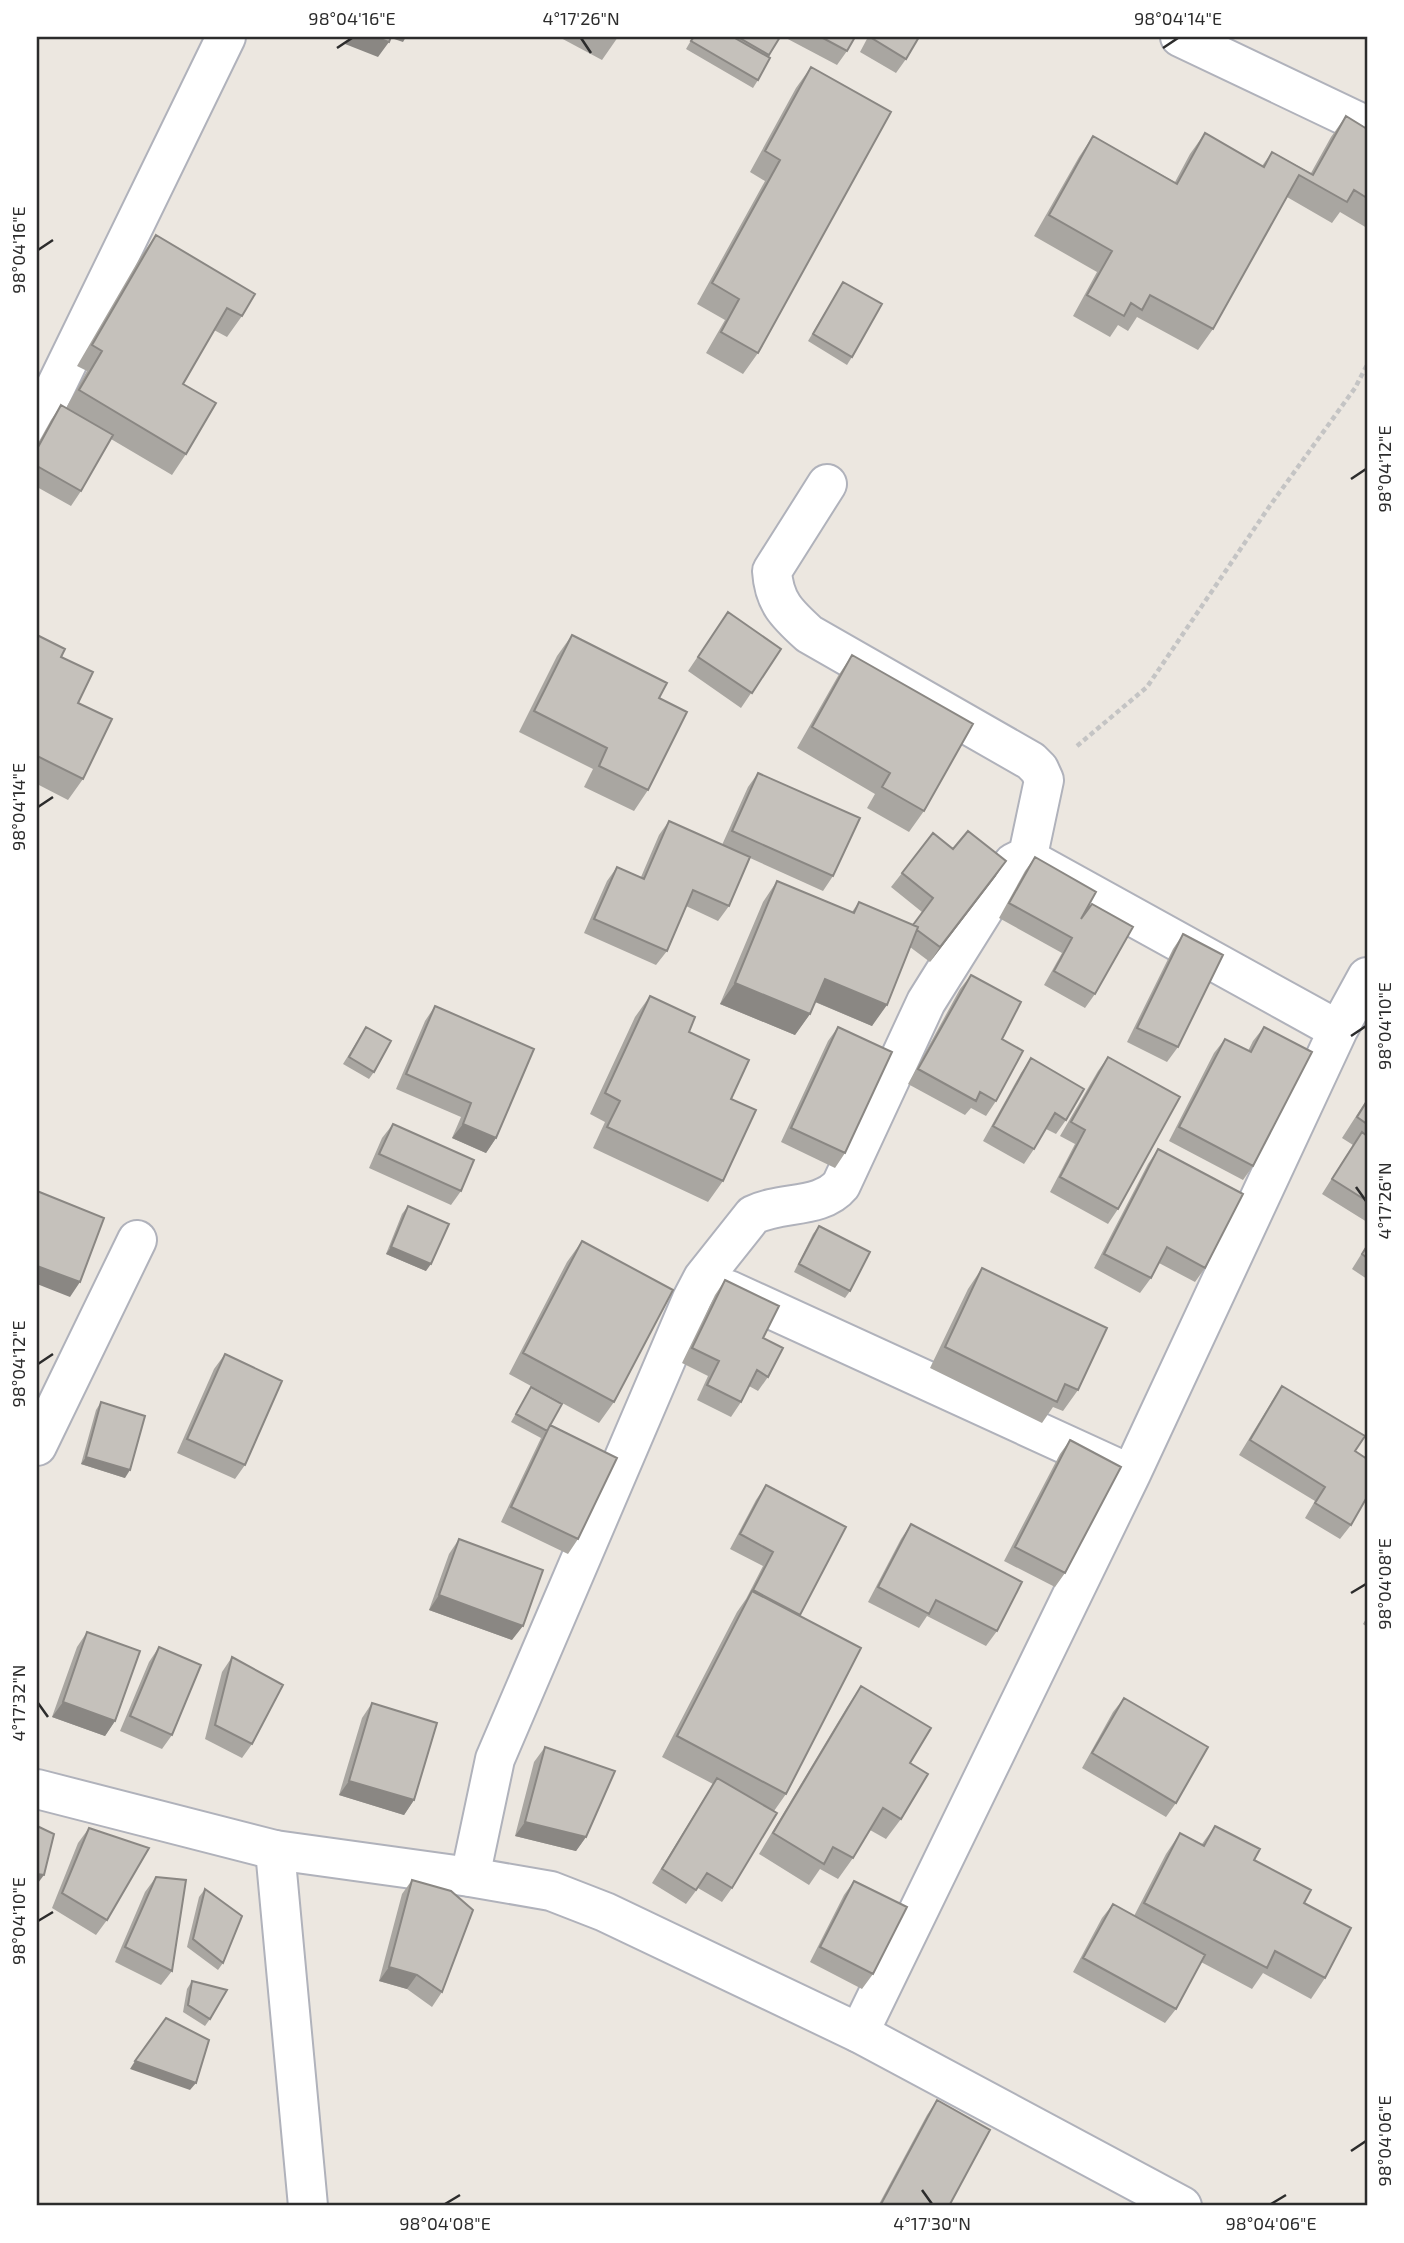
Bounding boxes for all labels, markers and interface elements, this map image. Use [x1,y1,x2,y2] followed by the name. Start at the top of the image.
[308,7,396,29] text: 98°04'16"E
[542,7,620,29] text: 4°17'26"N
[1134,7,1222,29] text: 98°04'14"E
[7,206,29,294] text: 98°04'16"E
[1373,425,1395,513] text: 98°04'12"E
[7,763,29,851] text: 98°04'14"E
[1373,982,1395,1070] text: 98°04'10"E
[1373,1162,1395,1240] text: 4°17'26"N
[7,1320,29,1408] text: 98°04'12"E
[1373,1538,1395,1630] text: 98°04'08"E
[7,1665,29,1741] text: 4°17'32"N
[7,1877,29,1965] text: 98°04'10"E
[1373,2096,1395,2186] text: 98°04'06"E
[399,2212,491,2234] text: 98°04'08"E
[893,2212,971,2234] text: 4°17'30"N
[1226,2212,1316,2234] text: 98°04'06"E

